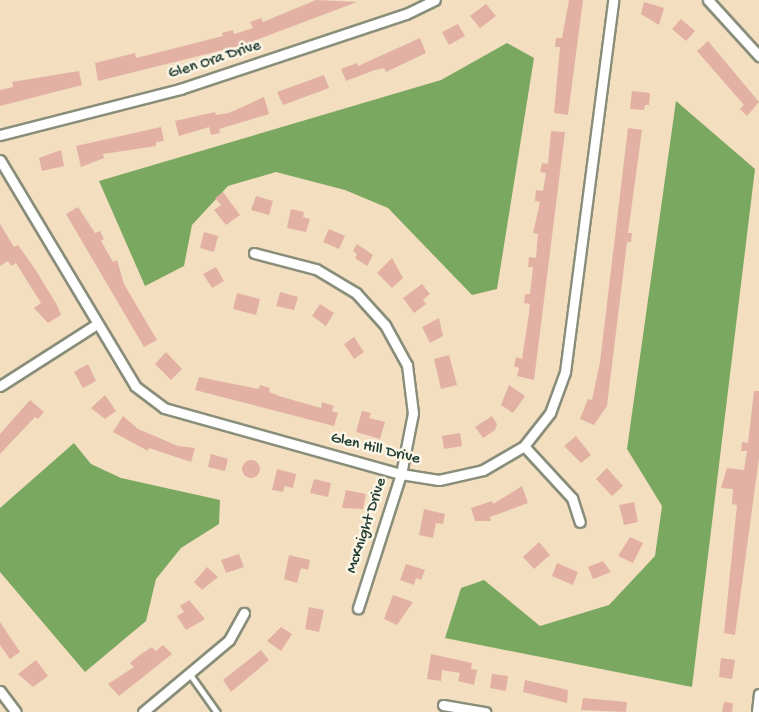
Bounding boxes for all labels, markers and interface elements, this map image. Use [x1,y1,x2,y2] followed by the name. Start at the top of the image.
[166,37,264,85] street label: Glen Ora Drive
[328,430,422,470] street label: Glen Hill Drive
[344,476,392,576] street label: McKnight Drive

